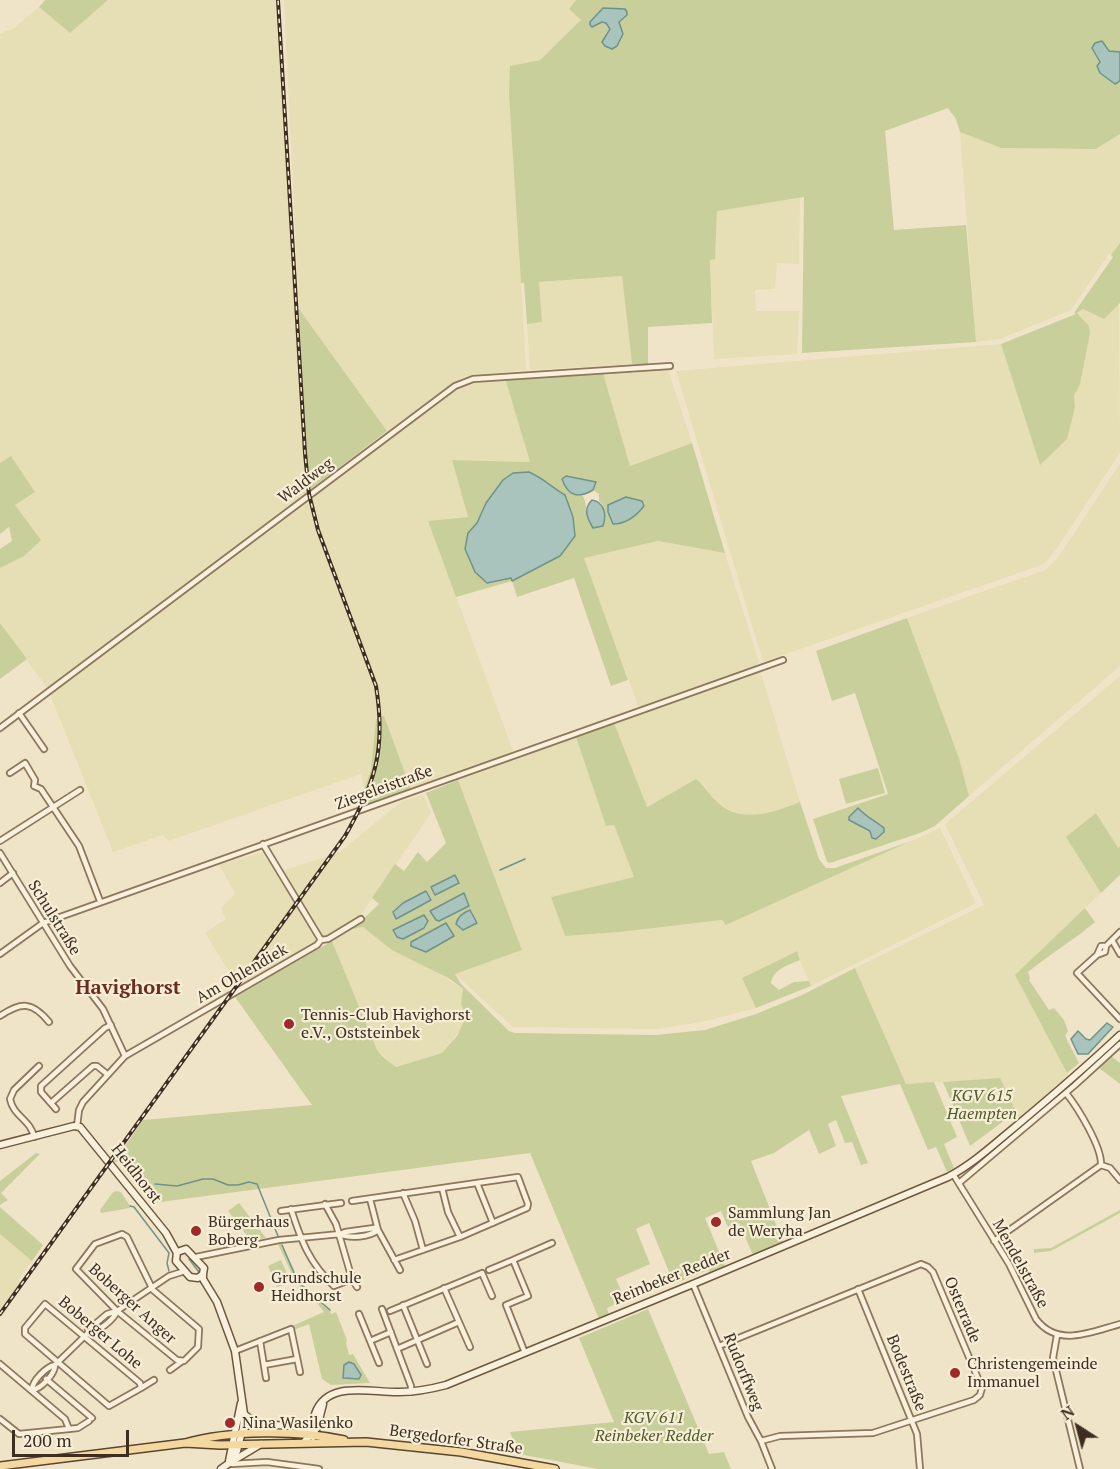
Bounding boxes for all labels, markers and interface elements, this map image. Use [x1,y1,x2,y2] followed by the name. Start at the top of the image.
[275,454,337,508] street label: Waldweg
[333,762,435,814] street label: Ziegeleistraße
[23,877,85,959] street label: Schulstraße
[193,940,291,1008] street label: Am Ohlendiek
[75,976,181,1000] district label: Havighorst
[301,1005,471,1043] place label: Tennis-Club Havighorst e.V., Oststeinbek
[282,1017,296,1031] marker: Tennis-Club Havighorst e.V., Oststeinbek
[947,1086,1017,1124] park label: KGV 615 Haempten
[107,1140,165,1208] street label: Heidhorst
[728,1203,831,1241] place label: Sammlung Jan de Weryha
[208,1212,289,1250] place label: Bürgerhaus Boberg
[709,1215,723,1229] marker: Sammlung Jan de Weryha
[988,1216,1052,1312] street label: Mendelstraße
[189,1224,203,1238] marker: Bürgerhaus Boberg
[610,1245,734,1309] street label: Reinbeker Redder
[84,1260,180,1348] street label: Boberger Anger
[271,1268,362,1306] place label: Grundschule Heidhorst
[939,1274,985,1346] street label: Osterrade
[252,1280,266,1294] marker: Grundschule Heidhorst
[54,1292,146,1374] street label: Boberger Lohe
[719,1330,767,1414] street label: Rudorffweg
[882,1332,930,1414] street label: Bodestraße
[967,1354,1098,1392] place label: Christengemeinde Immanuel
[948,1366,962,1380] marker: Christengemeinde Immanuel
[1048,1397,1108,1457] north arrow
[1056,1400,1079,1425] text: N
[595,1408,713,1446] park label: KGV 611 Reinbeker Redder
[242,1413,353,1433] place label: Nina Wasilenko
[223,1416,237,1430] marker: Nina Wasilenko
[15,1418,132,1456] scale bar
[388,1421,524,1459] street label: Bergedorfer Straße
[23,1428,72,1452] text: 200 m

